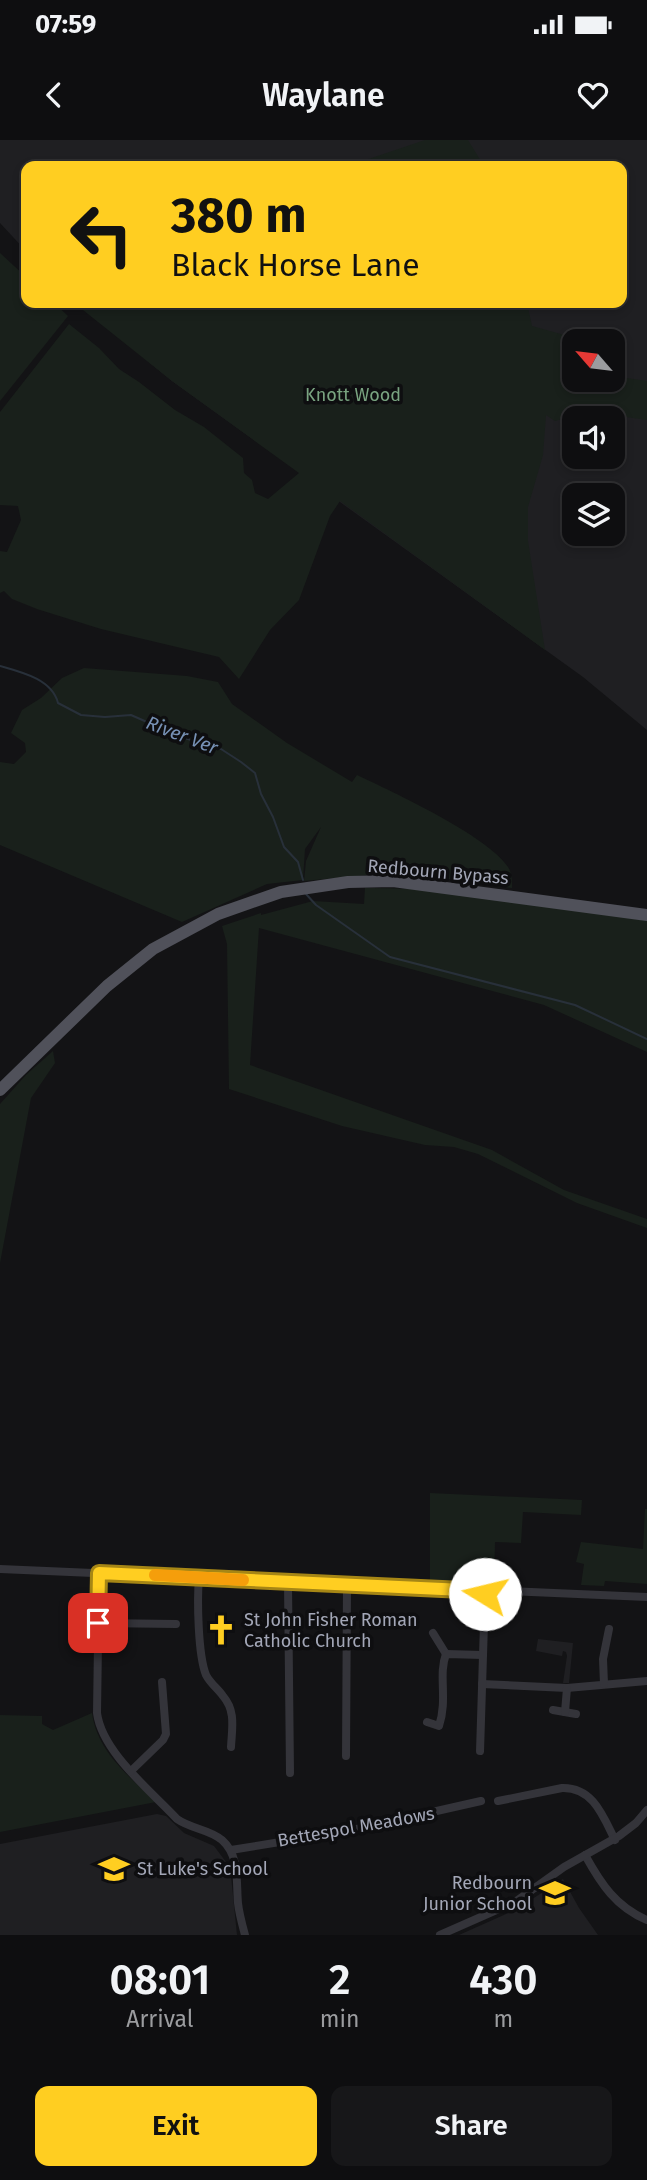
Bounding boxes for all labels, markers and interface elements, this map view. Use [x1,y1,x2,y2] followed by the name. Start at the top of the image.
[35,9,96,40] text: 07:59
[35,76,73,114] icon: back
[262,76,385,114] text: Waylane
[574,76,612,114] icon: heart
[171,186,307,245] text: 380 m
[56,189,147,280] icon: left
[171,246,420,284] text: Black Horse Lane
[562,329,625,392] north arrow
[562,329,625,546] map controls
[305,384,401,406] park label: Knott Wood
[562,406,625,469] button: sound
[562,483,625,546] button: layers
[143,711,222,759] water label: River Ver
[366,855,510,889] street label: Redbourn Bypass
[448,1557,522,1631] position arrow
[68,1593,128,1653] pin
[79,1604,117,1642] icon: arrive
[244,1609,418,1652] place label: St John Fisher Roman Catholic Church
[204,1613,238,1647] church icon: St John Fisher Roman Catholic Church
[276,1802,436,1852] street label: Bettespol Meadows
[97,1852,131,1886] school or university icon: St Luke's School
[137,1858,268,1880] place label: St Luke's School
[423,1872,532,1915] place label: Redbourn Junior School
[538,1876,572,1910] school or university icon: Redbourn Junior School
[109,1955,210,2005] text: 08:01
[329,1955,350,2005] text: 2
[469,1955,538,2005] text: 430
[126,2005,194,2033] text: Arrival
[320,2005,360,2033] text: min
[493,2005,513,2033] text: m
[35,2086,317,2166] button: Exit
[331,2086,612,2166] button: Share

